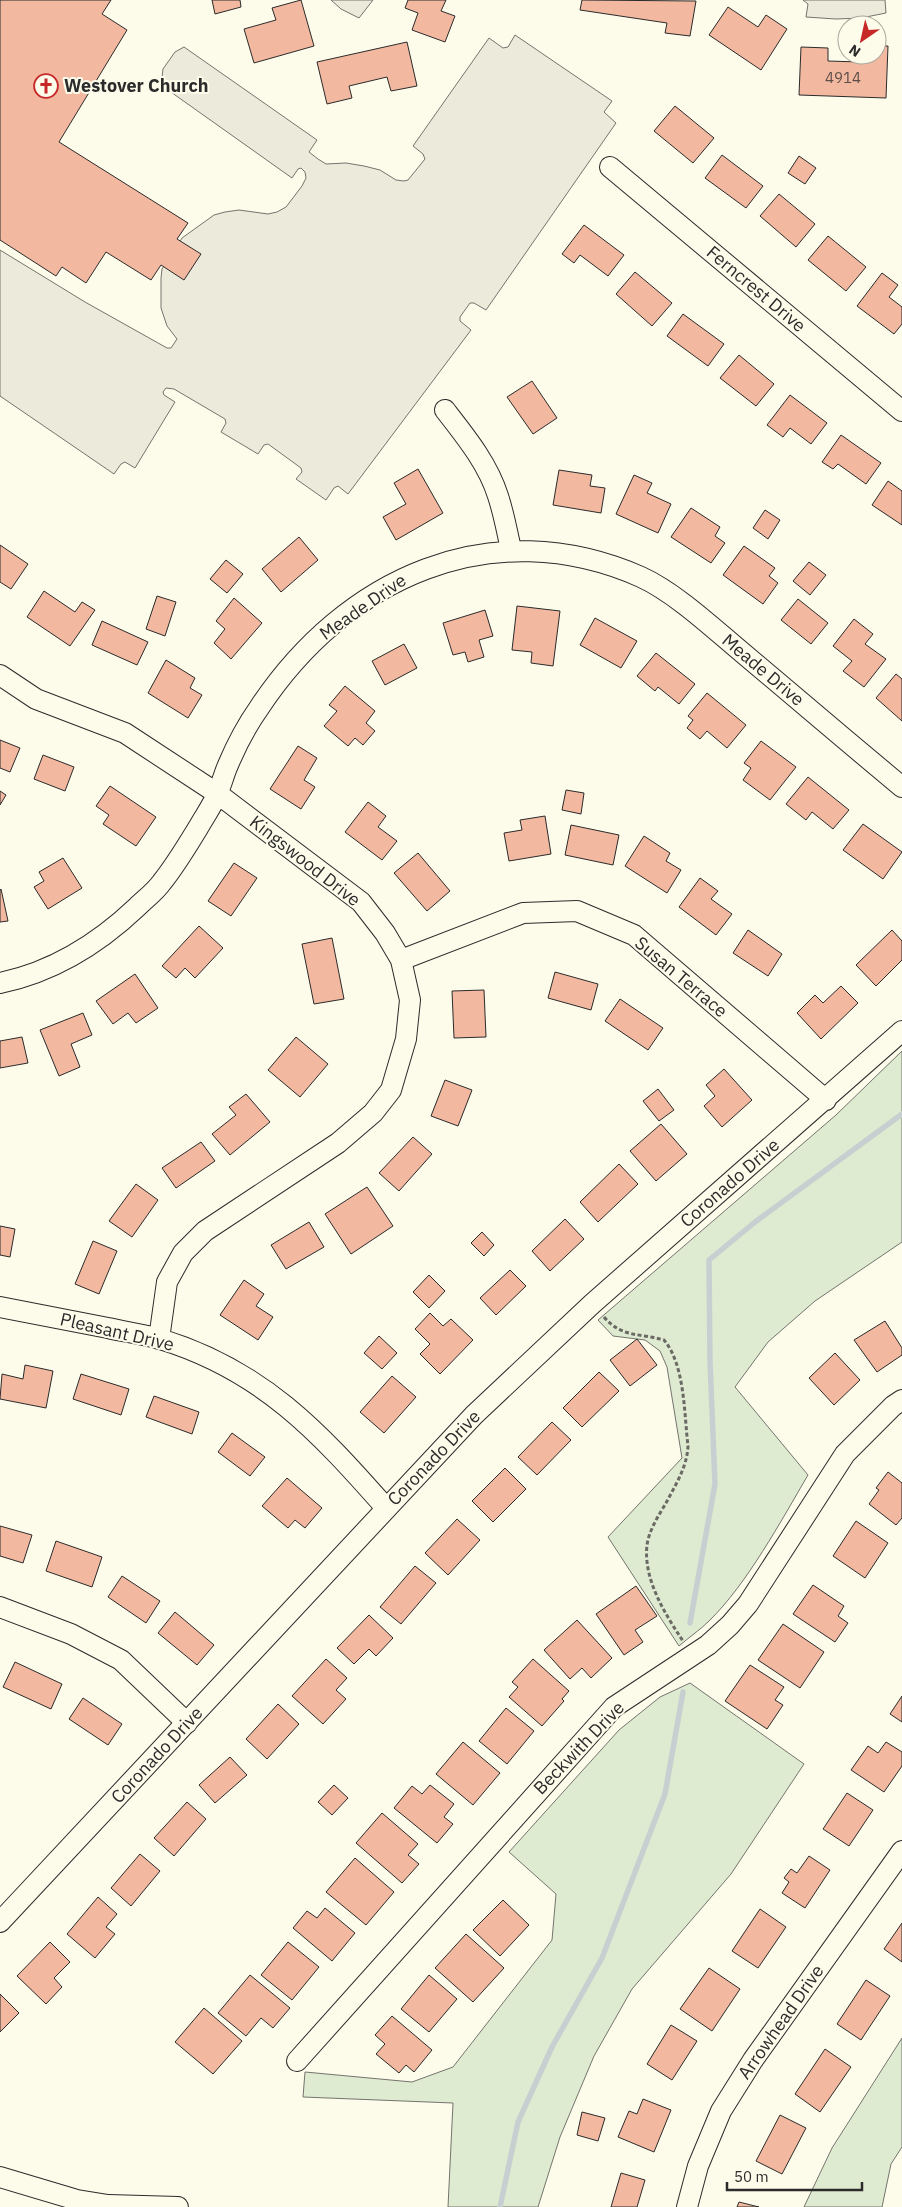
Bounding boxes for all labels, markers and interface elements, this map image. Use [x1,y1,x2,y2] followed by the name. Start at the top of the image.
[837,15,887,65] north arrow
[845,40,864,61] text: N
[825,68,861,87] house number: 4914
[33,73,59,99] church icon: Westover Church
[64,74,209,97] place label: Westover Church
[702,240,811,337] street label: Ferncrest Drive
[315,568,411,645] street label: Meade Drive
[717,629,809,711] street label: Meade Drive
[245,810,366,911] street label: Kingswood Drive
[630,931,733,1022] street label: Susan Terrace
[675,1133,784,1232] street label: Coronado Drive
[58,1307,176,1356] street label: Pleasant Drive
[382,1405,485,1510] street label: Coronado Drive
[528,1696,629,1799] street label: Beckwith Drive
[106,1701,207,1808] street label: Coronado Drive
[733,1960,829,2083] street label: Arrowhead Drive
[727,2160,862,2192] scale bar
[734,2167,769,2186] text: 50 m

